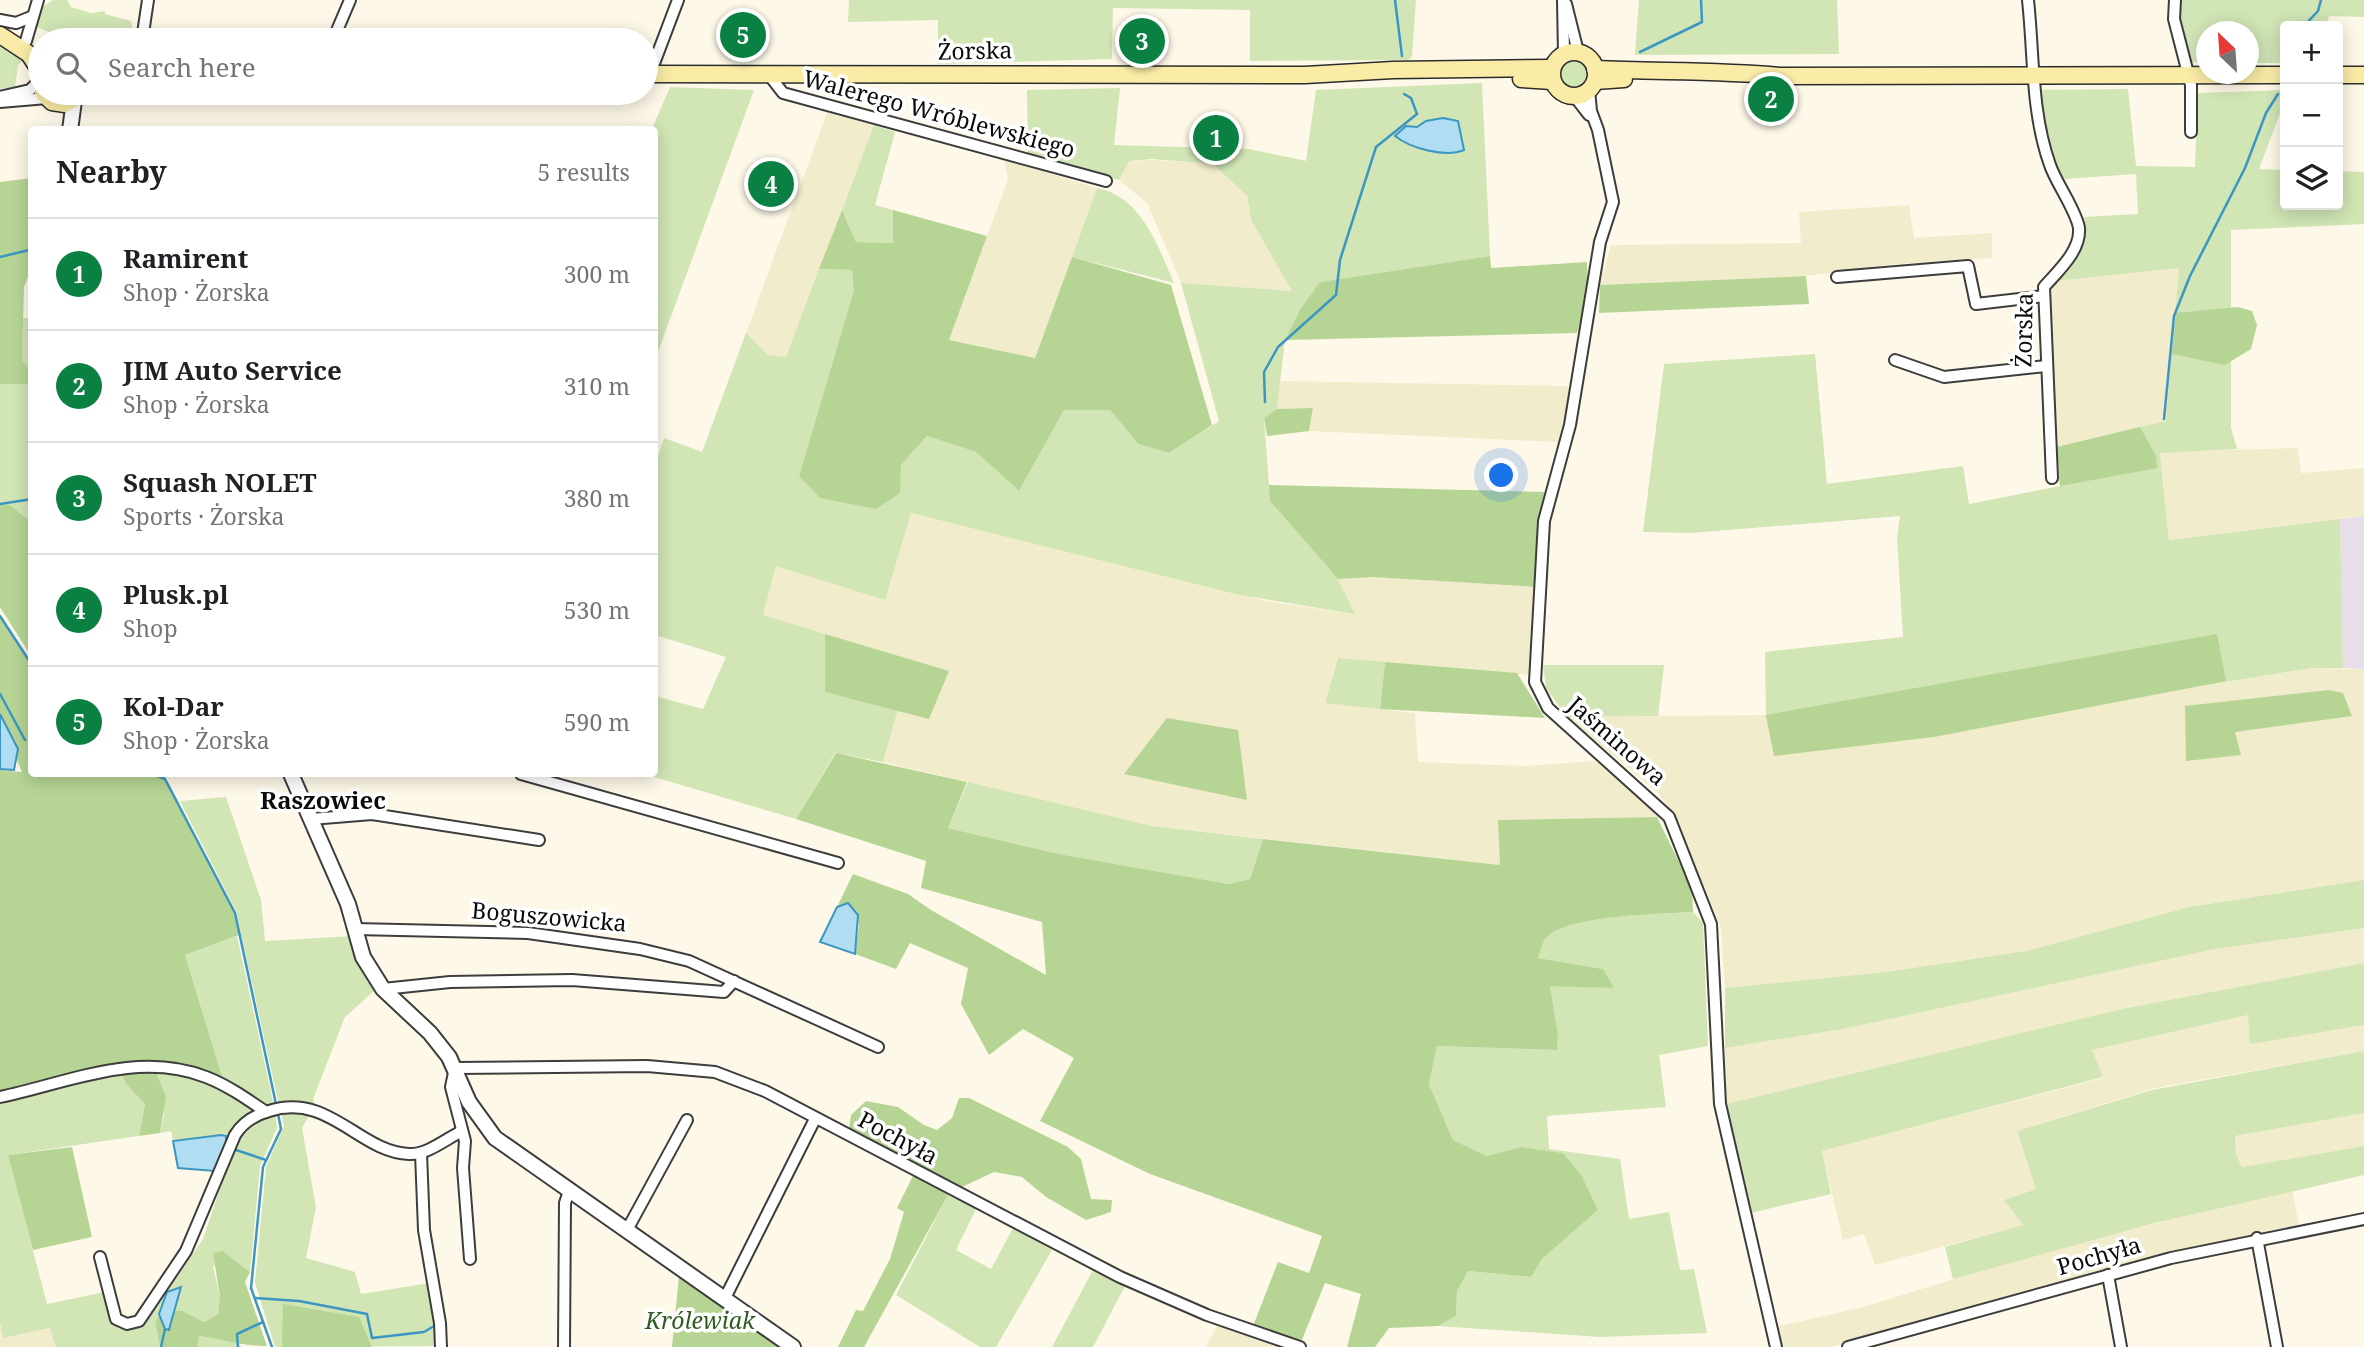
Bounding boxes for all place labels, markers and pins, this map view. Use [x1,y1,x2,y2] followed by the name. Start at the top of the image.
[720,9,766,61] pin: 5
[1119,15,1165,67] pin: 3
[1748,73,1794,125] pin: 2
[1193,112,1239,164] pin: 1
[748,158,794,210] pin: 4

